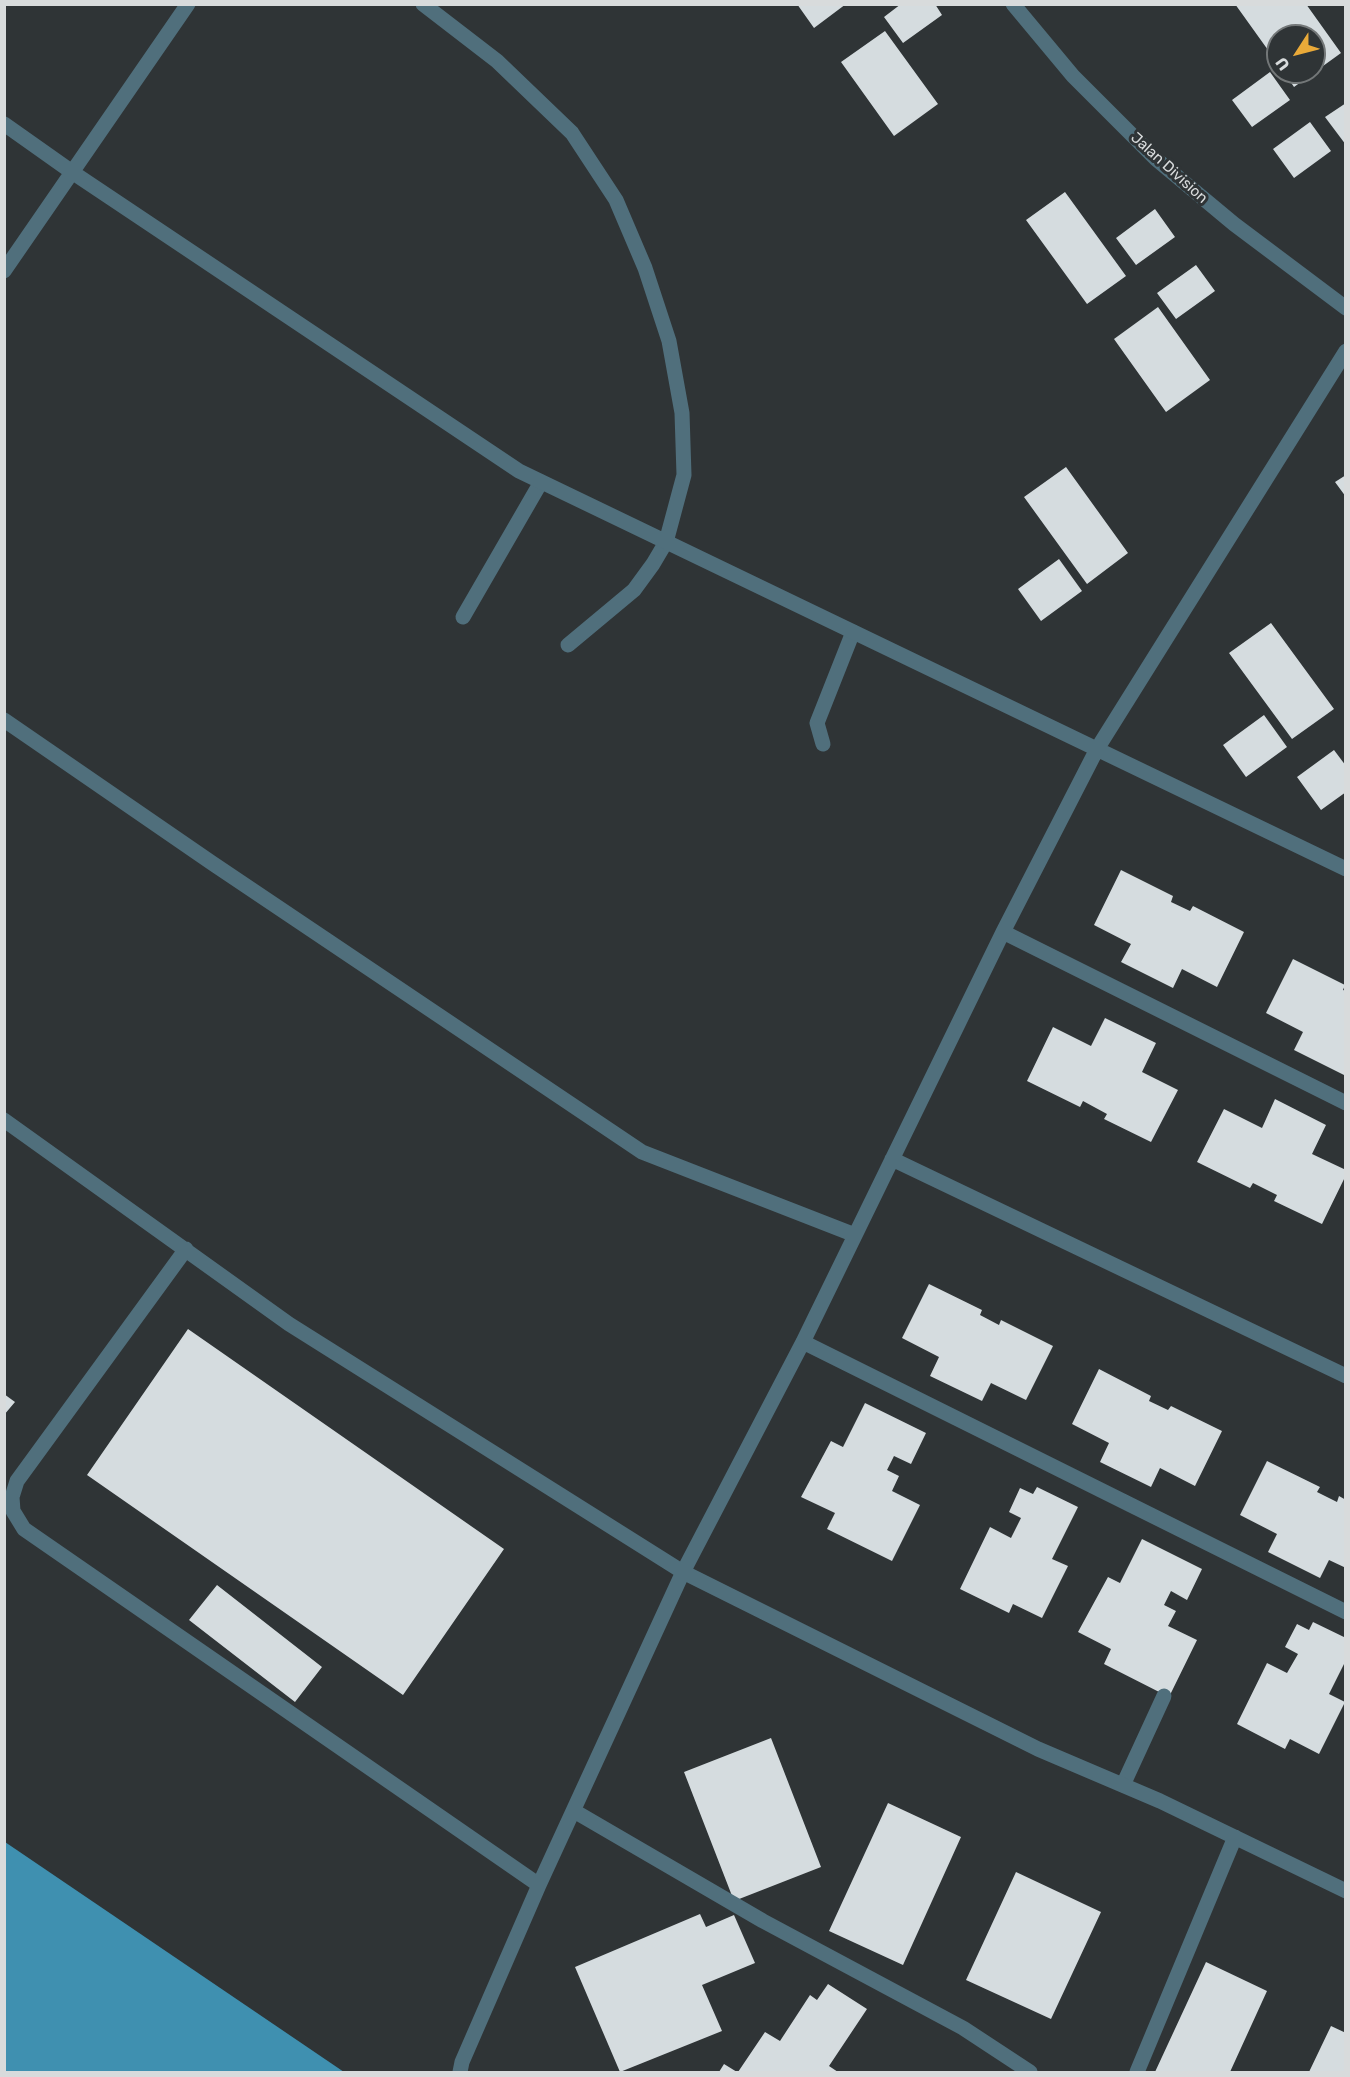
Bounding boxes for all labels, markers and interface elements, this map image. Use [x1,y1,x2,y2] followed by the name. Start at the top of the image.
[1266,24,1326,84] north arrow
[1272,53,1294,74] text: U
[1127,129,1211,207] street label: Jalan Division

